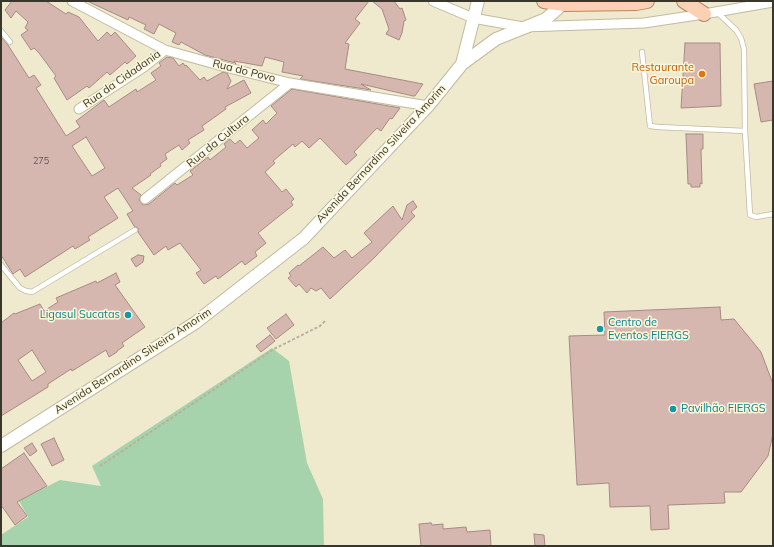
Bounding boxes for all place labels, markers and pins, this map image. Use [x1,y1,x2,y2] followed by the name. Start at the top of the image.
[632,61,694,87] place label: Restaurante Garoupa
[697,69,707,79] marker: Restaurante Garoupa
[40,308,120,322] place label: Ligasul Sucatas
[123,310,133,320] marker: Ligasul Sucatas
[608,316,689,342] place label: Centro de Eventos FIERGS
[595,324,605,334] marker: Centro de Eventos FIERGS
[681,402,766,416] place label: Pavilhão FIERGS
[668,404,678,414] marker: Pavilhão FIERGS

